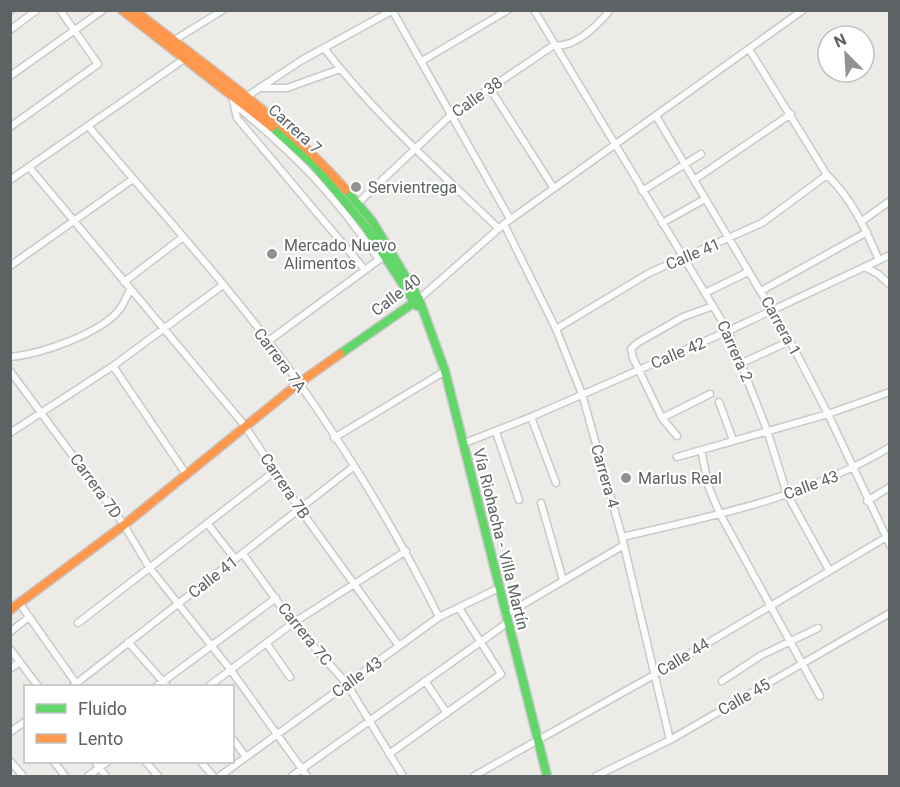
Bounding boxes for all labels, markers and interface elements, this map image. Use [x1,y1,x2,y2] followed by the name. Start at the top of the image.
[816,24,876,84] north arrow
[831,30,849,52] text: N
[448,73,506,121] street label: Calle 38
[264,100,326,158] street label: Carrera 7
[368,178,457,197] place label: Servientrega
[349,180,363,194] marker: Servientrega
[663,234,723,274] street label: Calle 41
[284,236,396,273] place label: Mercado Nuevo Alimentos
[265,247,279,261] marker: Mercado Nuevo Alimentos
[367,270,425,320] street label: Calle 40
[757,293,805,359] street label: Carrera 1
[713,317,757,385] street label: Carrera 2
[250,324,311,396] street label: Carrera 7A
[648,333,708,373] street label: Calle 42
[587,442,623,510] street label: Carrera 4
[469,446,533,632] street label: Vía Riohacha - Villa Martín
[66,450,126,522] street label: Carrera 7D
[256,450,314,522] street label: Carrera 7B
[781,466,841,504] street label: Calle 43
[638,469,722,488] place label: Marlus Real
[619,471,633,485] marker: Marlus Real
[185,552,241,602] street label: Calle 41
[274,599,336,669] street label: Carrera 7C
[654,634,712,680] street label: Calle 44
[328,652,386,702] street label: Calle 43
[714,674,774,720] street label: Calle 45
[24,685,234,763] legend
[78,698,127,719] text: Fluido
[78,728,123,749] text: Lento

